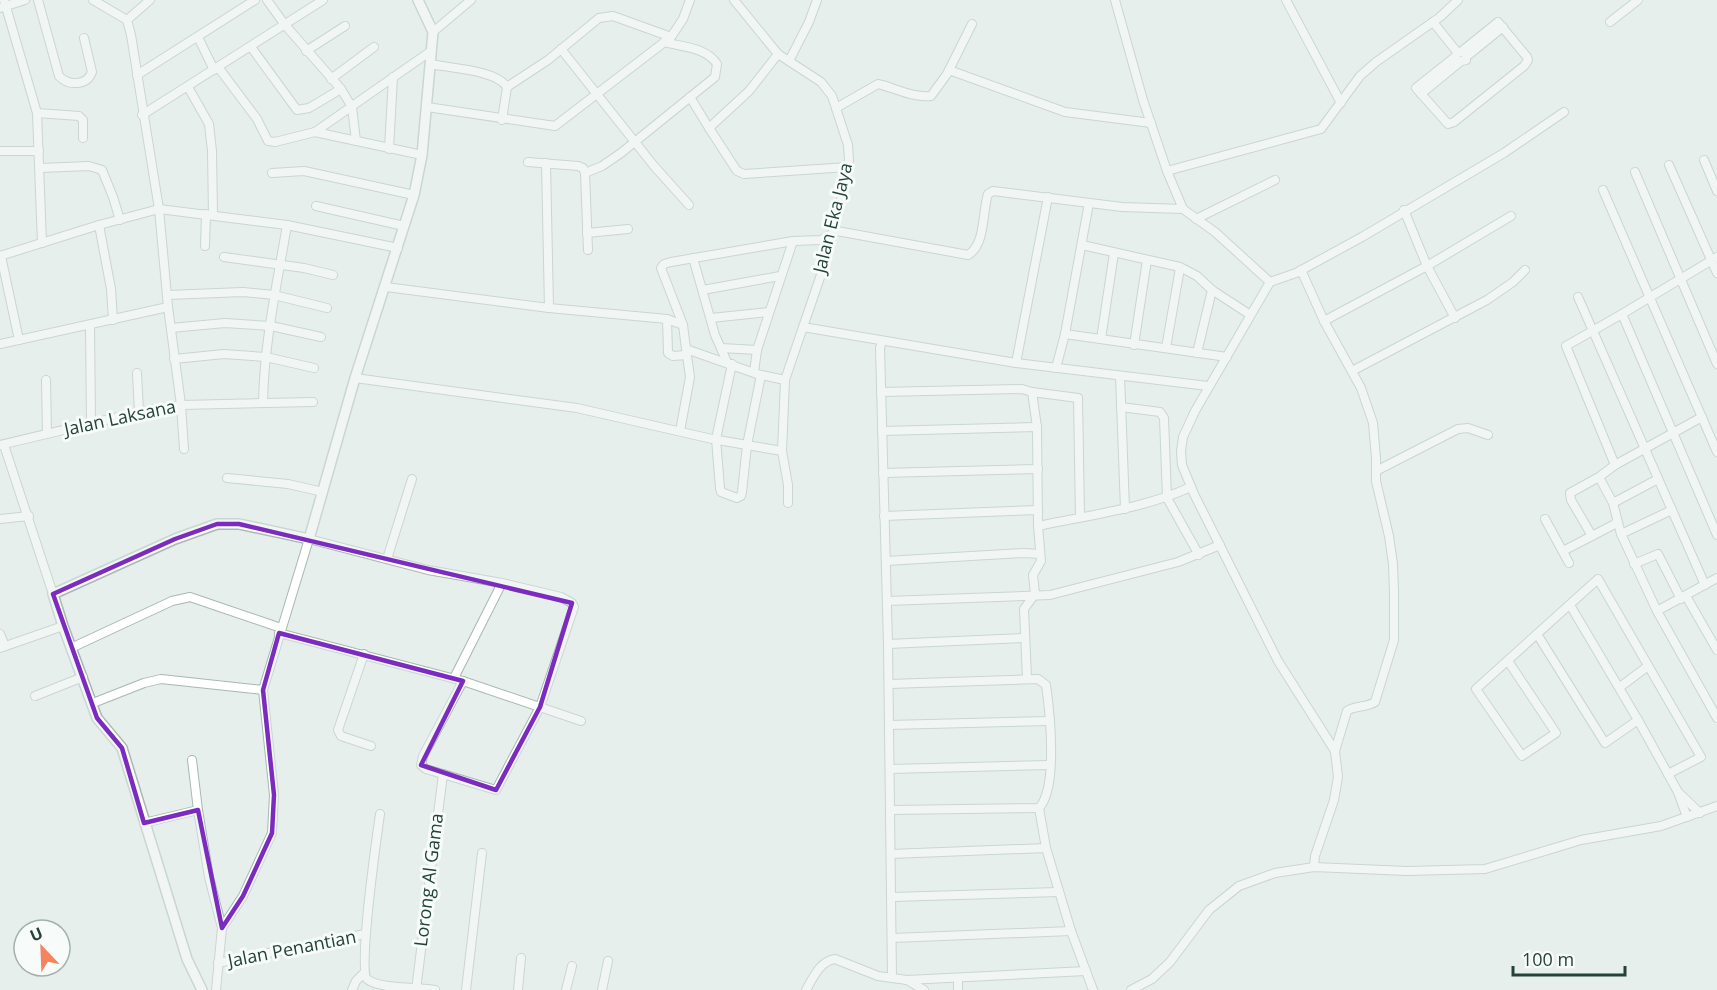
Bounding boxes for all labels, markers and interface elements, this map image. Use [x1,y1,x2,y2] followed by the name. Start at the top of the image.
[806,160,857,277] street label: Jalan Eka Jaya
[60,393,178,441] street label: Jalan Laksana
[408,812,448,948] street label: Lorong Al Gama
[12,918,72,978] north arrow
[26,922,46,947] text: U
[224,924,358,973] street label: Jalan Penantian
[1513,939,1626,977] scale bar
[1522,947,1574,971] text: 100 m

